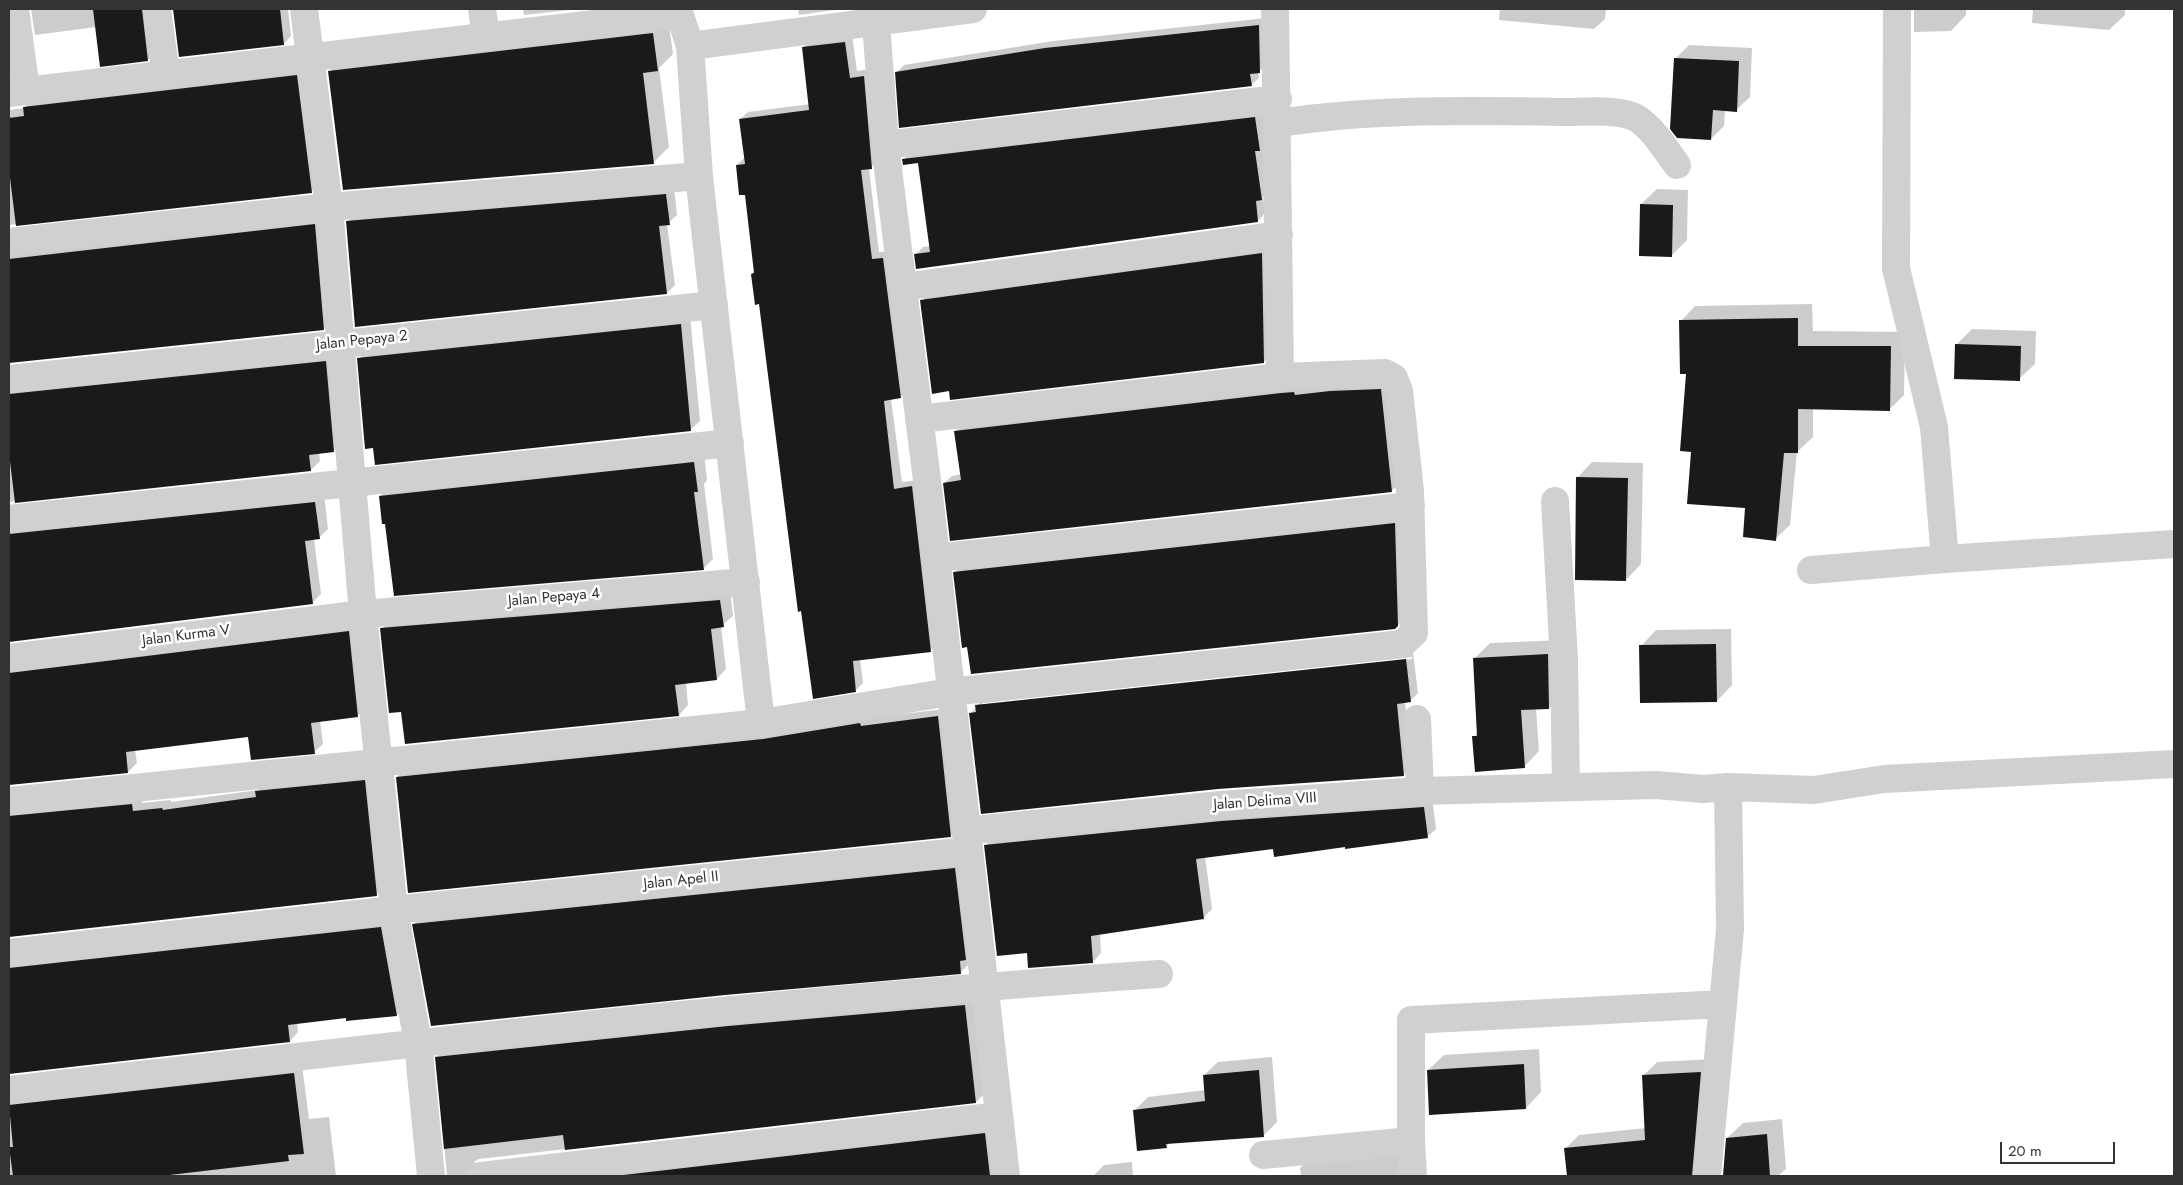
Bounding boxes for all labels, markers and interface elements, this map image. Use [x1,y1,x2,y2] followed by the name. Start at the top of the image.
[315,327,409,355] street label: Jalan Pepaya 2
[507,585,601,611] street label: Jalan Pepaya 4
[141,622,231,650] street label: Jalan Kurma V
[1213,789,1317,815] street label: Jalan Delima VIII
[643,868,719,894] street label: Jalan Apel II
[2003,1132,2118,1164] scale bar
[2008,1140,2042,1162] text: 20 m

